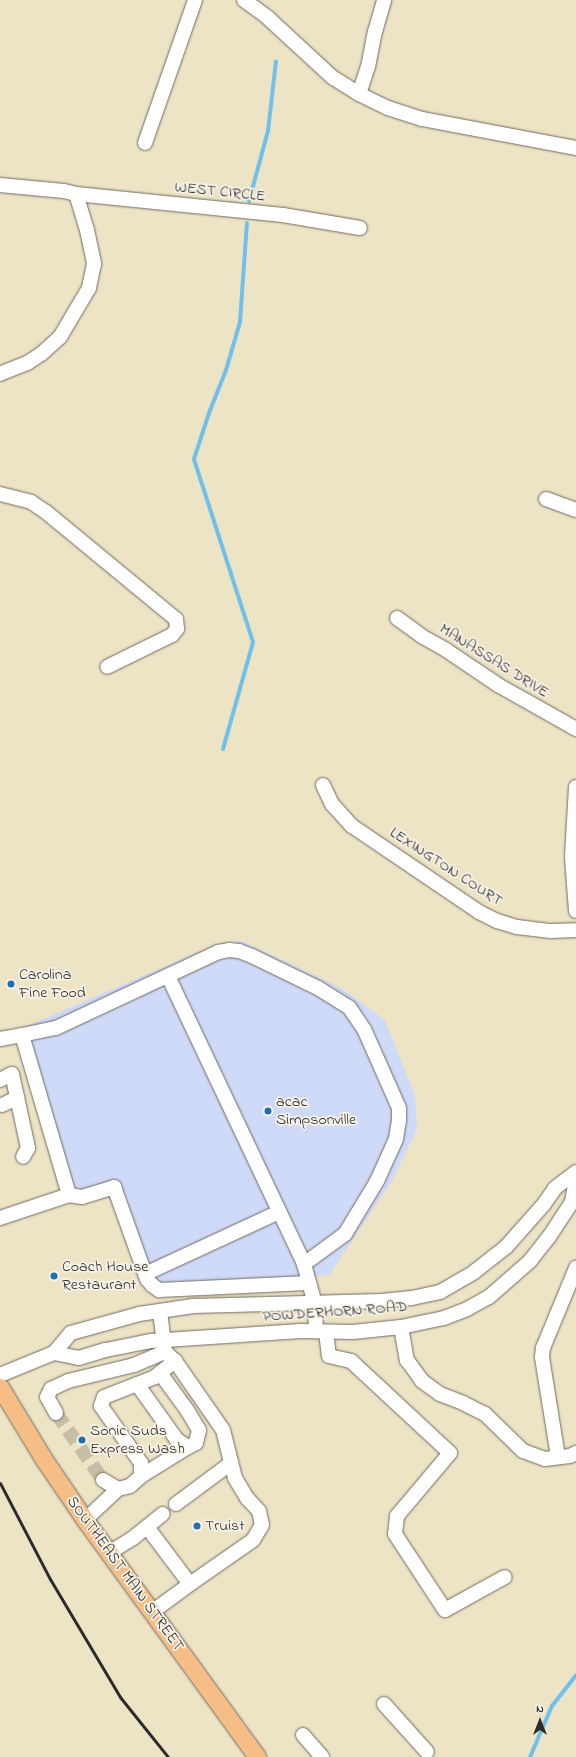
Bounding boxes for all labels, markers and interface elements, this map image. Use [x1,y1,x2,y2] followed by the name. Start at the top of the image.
[174,178,266,206] street label: WEST CIRCLE
[436,620,552,702] street label: MANASSAS DRIVE
[386,823,506,911] street label: LEXINGTON COURT
[19,965,86,1003] place label: Carolina Fine Food
[6,979,16,989] marker: Carolina Fine Food
[276,1092,356,1130] place label: acac Simpsonville
[263,1106,273,1116] marker: acac Simpsonville
[62,1257,148,1295] place label: Coach House Restaurant
[49,1271,59,1281] marker: Coach House Restaurant
[262,1297,408,1327] street label: POWDERHORN ROAD
[90,1421,185,1459] place label: Sonic Suds Express Wash
[77,1435,87,1445] marker: Sonic Suds Express Wash
[62,1493,188,1655] street label: SOUTHEAST MAIN STREET
[205,1516,245,1536] place label: Truist
[192,1521,202,1531] marker: Truist
[520,1701,560,1741] north arrow
[536,1701,544,1717] text: N

